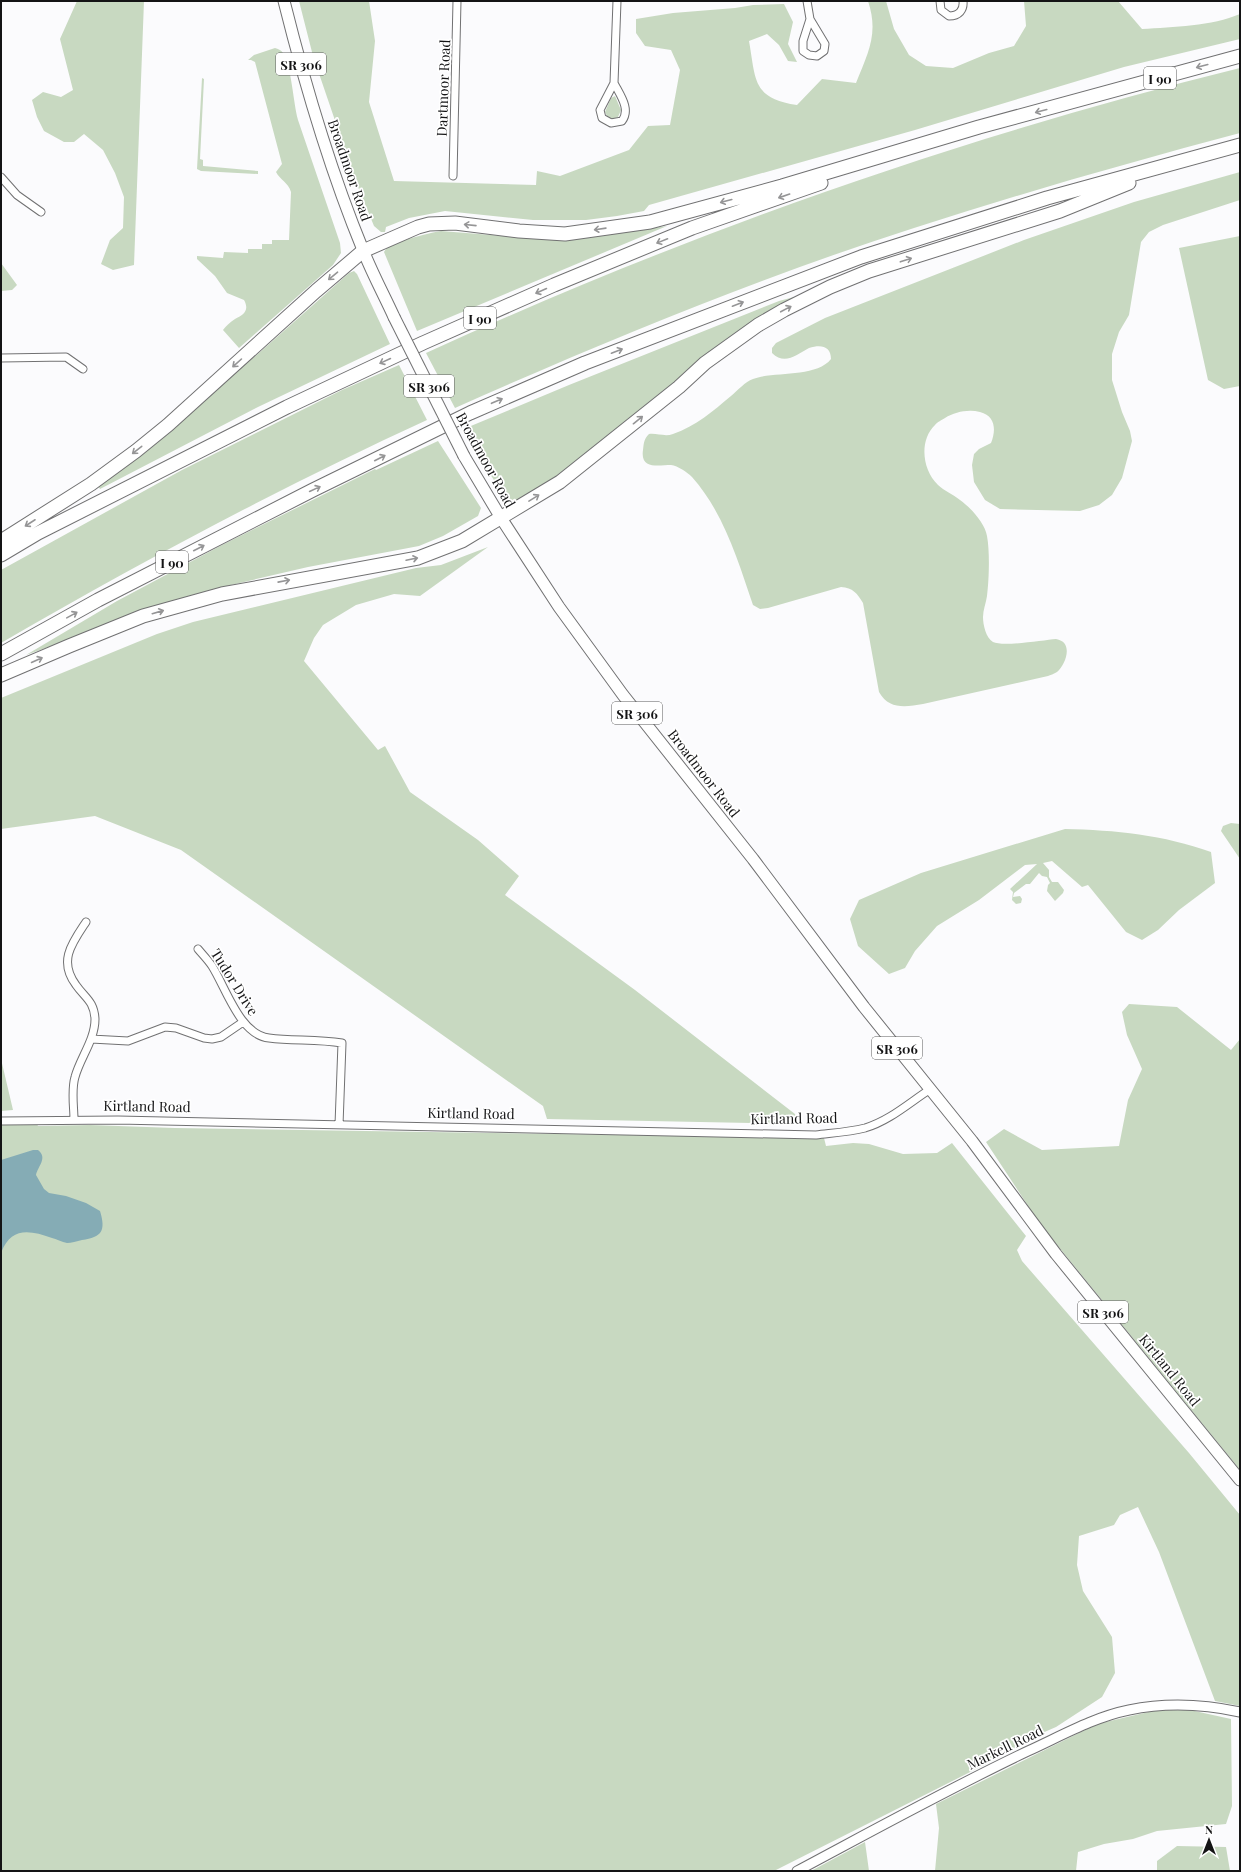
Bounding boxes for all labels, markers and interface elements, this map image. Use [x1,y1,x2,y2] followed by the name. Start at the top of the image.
[432,39,454,137] street label: Dartmoor Road
[276,53,326,75] road number: SR 306
[1196,63,1209,70] one-way arrow
[1144,67,1176,89] road number: I 90
[1035,108,1048,115] one-way arrow
[324,117,376,223] street label: Broadmoor Road
[777,193,790,200] one-way arrow
[720,198,733,205] one-way arrow
[464,221,477,229] one-way arrow
[594,225,607,233] one-way arrow
[656,237,668,245] one-way arrow
[900,255,912,263] one-way arrow
[328,272,339,280] one-way arrow
[536,287,548,295] one-way arrow
[732,300,744,308] one-way arrow
[780,304,792,312] one-way arrow
[464,307,496,329] road number: I 90
[610,347,622,354] one-way arrow
[379,358,391,365] one-way arrow
[232,359,242,368] one-way arrow
[404,375,454,397] road number: SR 306
[490,397,502,404] one-way arrow
[452,409,520,511] street label: Broadmoor Road
[632,416,643,425] one-way arrow
[132,445,143,454] one-way arrow
[374,454,386,461] one-way arrow
[309,485,321,492] one-way arrow
[528,494,539,502] one-way arrow
[25,519,36,527] one-way arrow
[193,544,205,551] one-way arrow
[156,551,188,573] road number: I 90
[405,555,418,563] one-way arrow
[277,577,290,585] one-way arrow
[151,608,164,615] one-way arrow
[65,610,77,618] one-way arrow
[30,655,42,663] one-way arrow
[612,702,662,724] road number: SR 306
[664,725,744,821] street label: Broadmoor Road
[207,945,263,1019] street label: Tudor Drive
[872,1037,922,1059] road number: SR 306
[103,1096,191,1116] street label: Kirtland Road
[427,1103,515,1123] street label: Kirtland Road
[750,1108,838,1128] street label: Kirtland Road
[1078,1301,1128,1323] road number: SR 306
[1135,1330,1205,1410] street label: Kirtland Road
[964,1720,1046,1774] street label: Markell Road
[1189,1820,1229,1860] north arrow
[1205,1822,1213,1837] text: N

